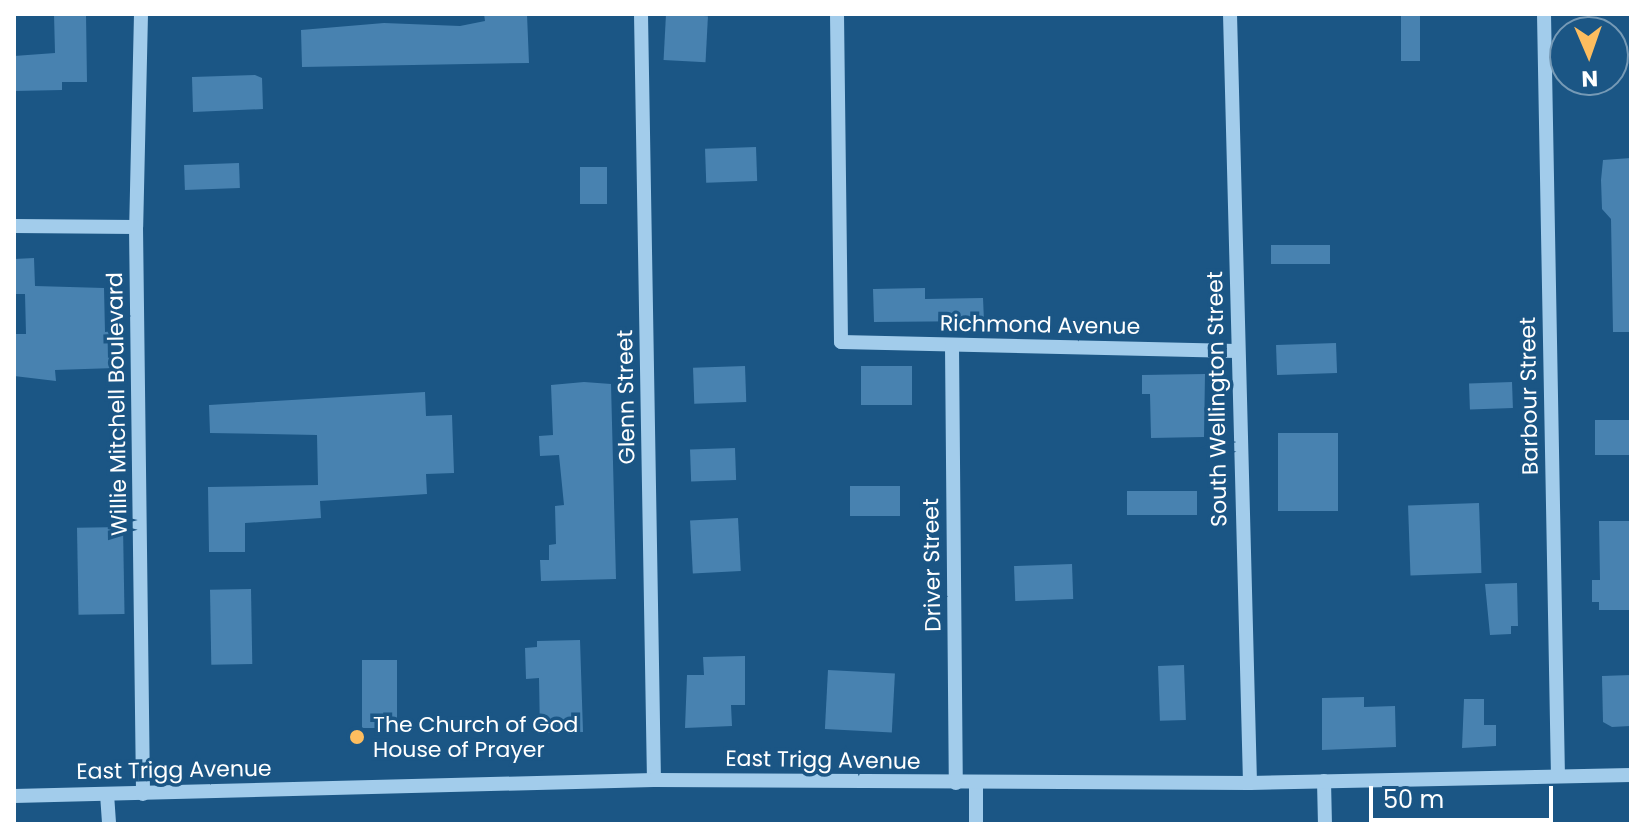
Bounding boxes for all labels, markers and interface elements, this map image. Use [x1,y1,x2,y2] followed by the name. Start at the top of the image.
[1549,16,1629,96] north arrow
[1581,63,1599,94] text: N
[1202,271,1232,527] street label: South Wellington Street
[102,272,132,536] street label: Willie Mitchell Boulevard
[940,310,1140,340] street label: Richmond Avenue
[1514,317,1544,475] street label: Barbour Street
[612,329,640,465] street label: Glenn Street
[918,498,946,632] street label: Driver Street
[373,711,578,762] place label: The Church of God House of Prayer
[348,728,366,746] marker: The Church of God House of Prayer
[725,745,921,775] street label: East Trigg Avenue
[76,755,272,785] street label: East Trigg Avenue
[1373,770,1557,820] scale bar
[1383,783,1444,816] text: 50 m

